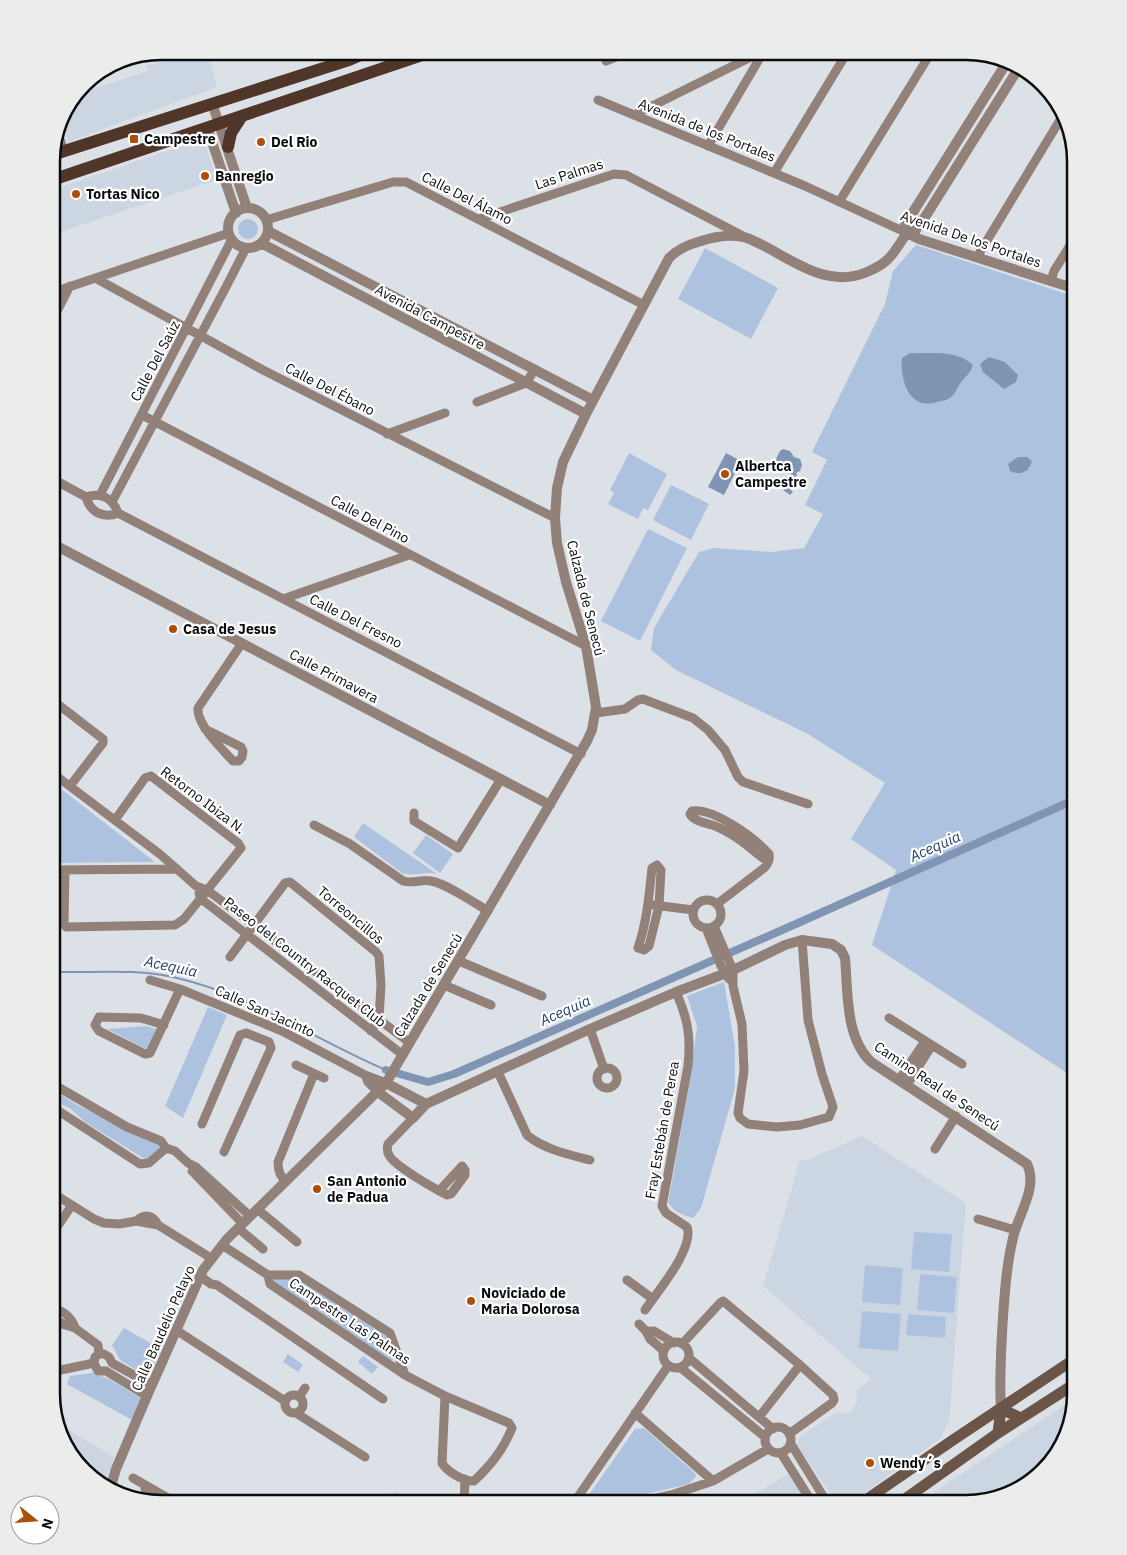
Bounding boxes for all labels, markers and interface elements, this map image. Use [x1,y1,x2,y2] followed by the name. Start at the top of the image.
[636,94,778,166] street label: Avenida de los Portales
[144,130,216,148] place label: Campestre
[128,133,140,145] marker: Campestre
[271,133,318,151] place label: Del Rio
[255,136,267,148] marker: Del Rio
[533,154,606,193] street label: Las Palmas
[215,167,274,185] place label: Banregio
[419,167,516,229] street label: Calle Del Álamo
[199,170,211,182] marker: Banregio
[86,185,160,203] place label: Tortas Nico
[70,188,82,200] marker: Tortas Nico
[898,206,1044,272] street label: Avenida De los Portales
[372,280,488,354] street label: Avenida Campestre
[126,317,184,405] street label: Calle Del Saúz
[282,358,379,419] street label: Calle Del Ébano
[735,457,807,491] place label: Albertca Campestre
[719,468,731,480] marker: Albertca Campestre
[328,491,413,547] street label: Calle Del Pino
[563,538,609,658] street label: Calzada de Senecú
[307,590,406,652] street label: Calle Del Fresno
[183,620,276,638] place label: Casa de Jesus
[167,623,179,635] marker: Casa de Jesus
[286,645,382,707] street label: Calle Primavera
[157,762,249,838] street label: Retorno Ibiza N.
[906,826,964,866] water label: Acequia
[314,882,388,948] street label: Torreoncillos
[220,893,390,1031] street label: Paseo del Country Racquet Club
[390,930,466,1040] street label: Calzada de Senecú
[142,951,199,981] water label: Acequia
[212,981,318,1041] street label: Calle San Jacinto
[536,990,594,1030] water label: Acequia
[871,1037,1003,1135] street label: Camino Real de Senecú
[641,1059,683,1200] street label: Fray Estebán de Perea
[327,1172,407,1206] place label: San Antonio de Padua
[311,1183,323,1195] marker: San Antonio de Padua
[127,1262,199,1394] street label: Calle Baudelio Pelayo
[286,1274,414,1368] street label: Campestre Las Palmas
[481,1284,580,1318] place label: Noviciado de Maria Dolorosa
[465,1295,477,1307] marker: Noviciado de Maria Dolorosa
[880,1454,941,1472] place label: Wendy´s
[864,1457,876,1469] marker: Wendy´s
[10,1495,60,1545] north arrow
[37,1516,58,1531] text: N

